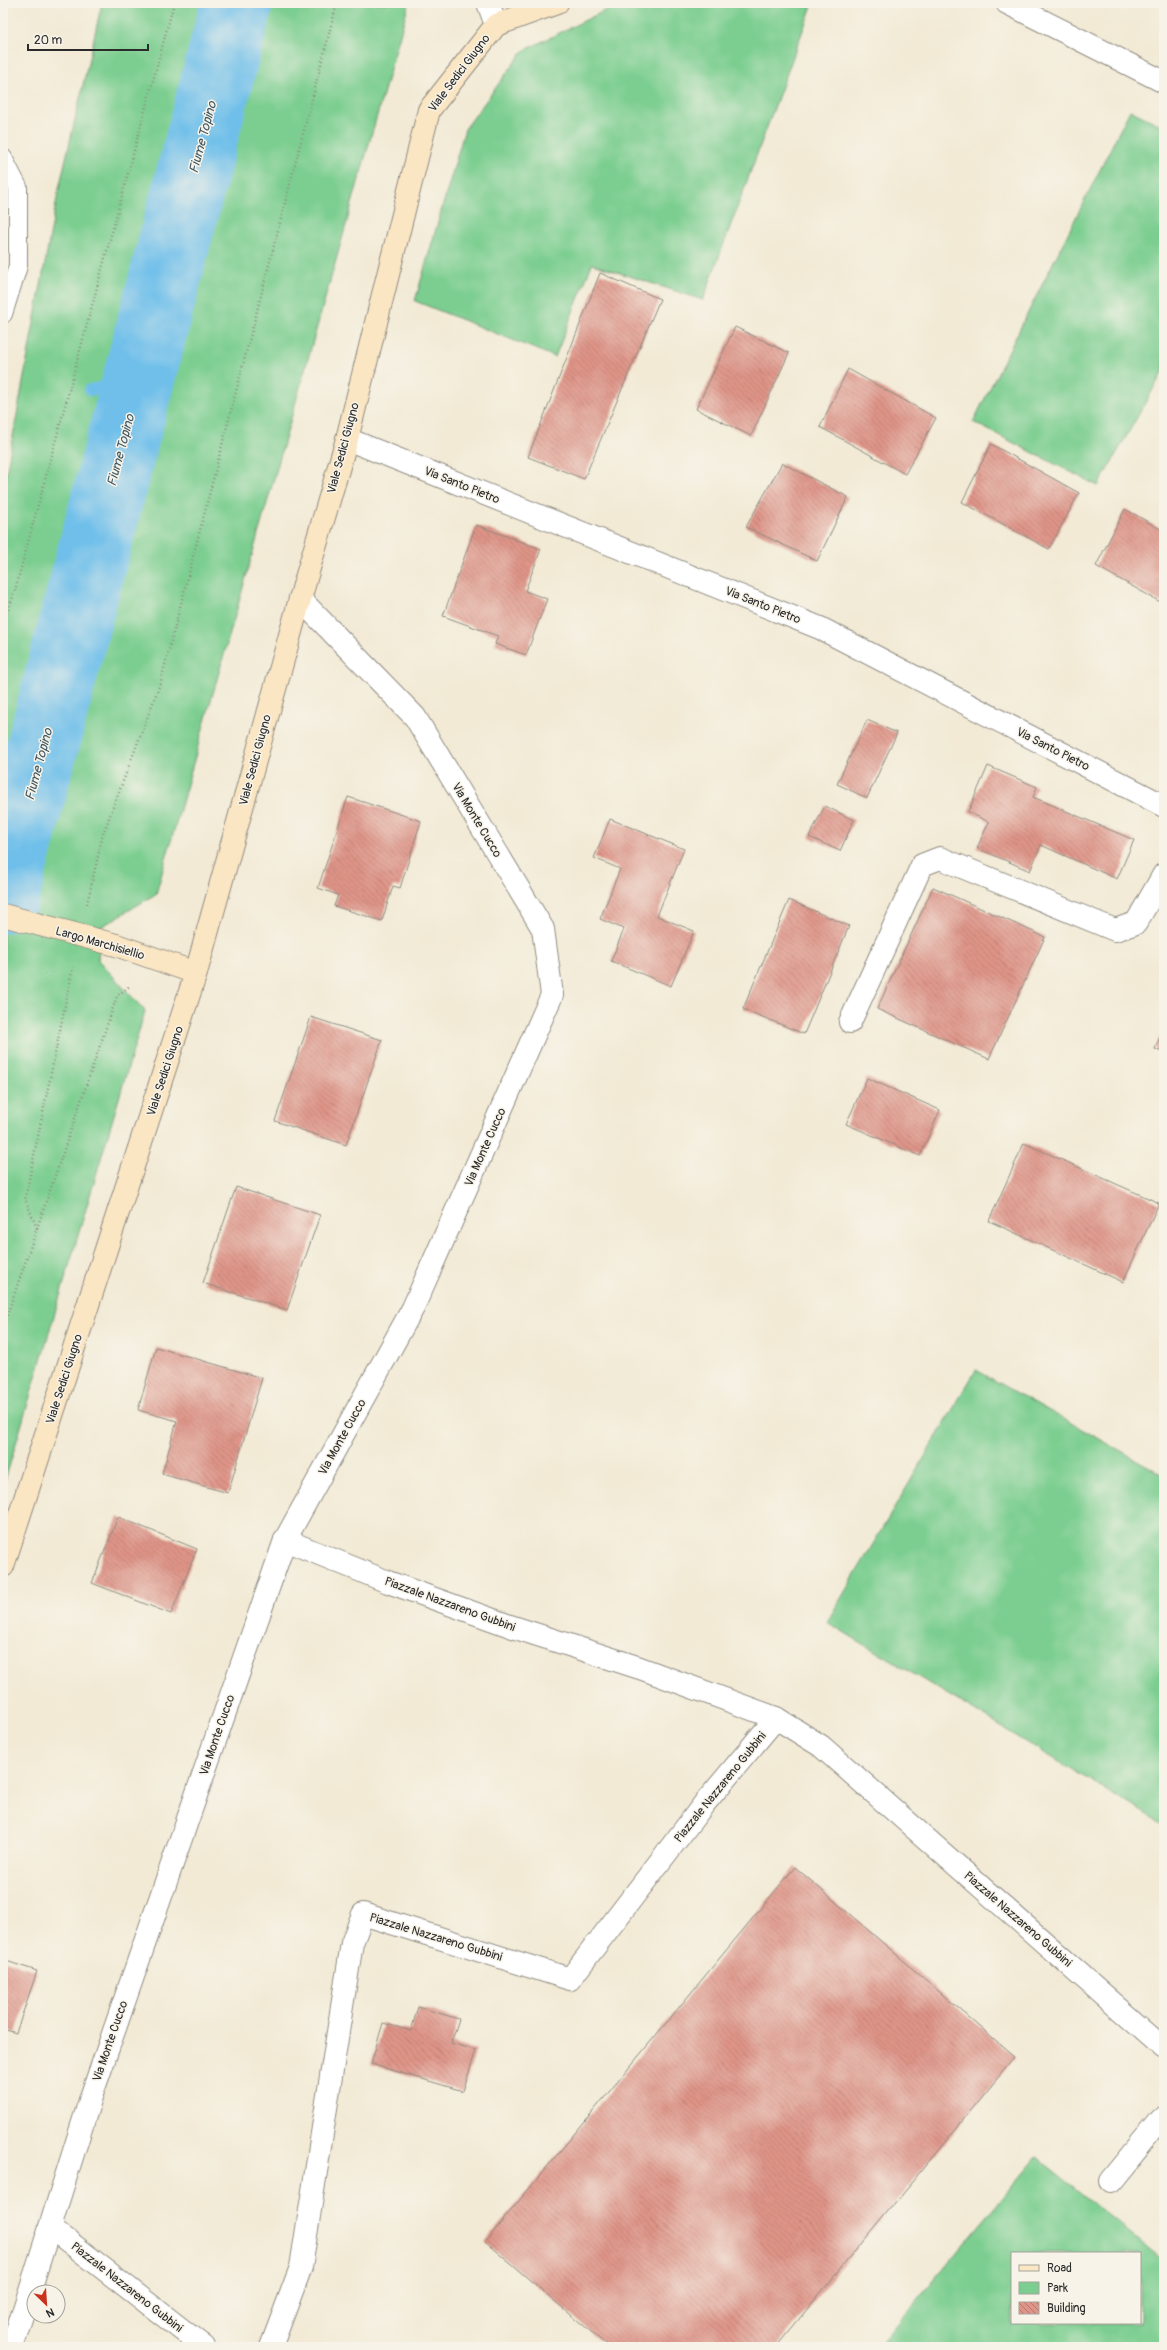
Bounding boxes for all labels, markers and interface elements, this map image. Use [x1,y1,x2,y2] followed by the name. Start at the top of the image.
[28,26,148,52] scale bar
[425,31,494,115] street label: Viale Sedici Giugno
[34,33,63,48] text: 20 m
[186,99,220,175] water label: Fiume Topino
[324,400,363,495] street label: Viale Sedici Giugno
[104,412,138,488] water label: Fiume Topino
[422,463,502,508] street label: Via Santo Pietro
[723,583,803,628] street label: Via Santo Pietro
[236,712,275,807] street label: Viale Sedici Giugno
[1014,725,1092,775] street label: Via Santo Pietro
[22,726,56,802] water label: Fiume Topino
[448,780,505,861] street label: Via Monte Cucco
[54,924,147,964] street label: Largo Marchisiellio
[144,1024,187,1118] street label: Viale Sedici Giugno
[461,1105,510,1189] street label: Via Monte Cucco
[43,1332,86,1426] street label: Viale Sedici Giugno
[315,1396,370,1478] street label: Via Monte Cucco
[382,1574,517,1635] street label: Piazzale Nazzareno Gubbini
[197,1692,239,1778] street label: Via Monte Cucco
[671,1729,770,1846] street label: Piazzale Nazzareno Gubbini
[961,1868,1075,1970] street label: Piazzale Nazzareno Gubbini
[368,1910,504,1965] street label: Piazzale Nazzareno Gubbini
[90,1998,132,2084] street label: Via Monte Cucco
[68,2239,186,2336] street label: Piazzale Nazzareno Gubbini
[1011,2252,1141,2324] legend
[1047,2261,1072,2276] text: Road
[1047,2281,1068,2296] text: Park
[26,2284,66,2324] north arrow
[1047,2301,1086,2316] text: Building
[43,2305,56,2320] text: N

